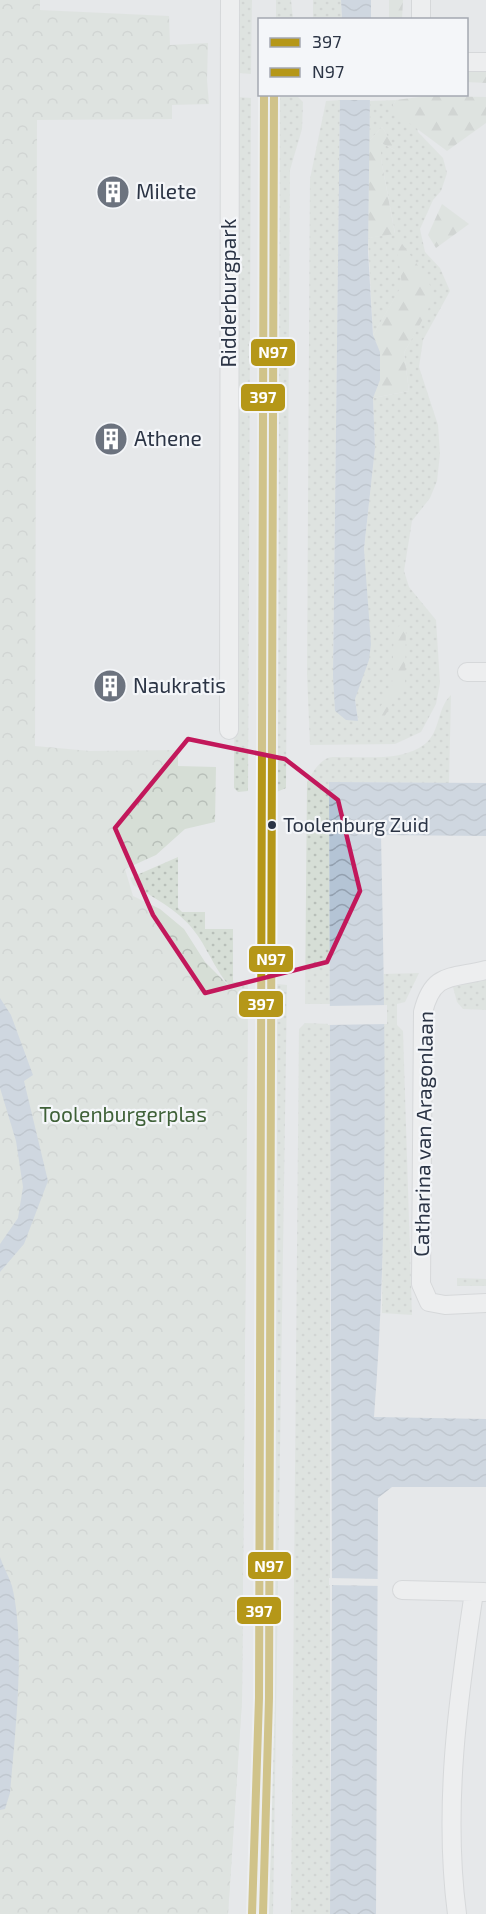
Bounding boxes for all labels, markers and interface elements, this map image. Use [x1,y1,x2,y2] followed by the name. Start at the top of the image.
[258,18,468,96] legend
[312,30,342,52] text: 397
[312,60,344,82] text: N97
[95,174,131,210] building icon: Milete
[136,178,196,203] place label: Milete
[215,218,240,367] street label: Ridderburgpark
[250,338,296,367] line badge: N97
[258,342,288,361] text: N97
[240,383,286,412] line badge: 397
[250,387,277,406] text: 397
[93,421,129,457] building icon: Athene
[134,425,202,450] place label: Athene
[92,668,128,704] building icon: Naukratis
[133,672,226,697] place label: Naukratis
[283,812,429,836] place label: Toolenburg Zuid
[266,819,278,831] marker: Toolenburg Zuid
[248,945,294,973] line badge: N97
[256,949,286,968] text: N97
[238,990,284,1018] line badge: 397
[248,994,275,1013] text: 397
[408,1011,437,1257] street label: Catharina van Aragonlaan
[39,1101,207,1126] park label: Toolenburgerplas
[247,1551,292,1580] line badge: N97
[254,1556,284,1575] text: N97
[236,1596,282,1625] line badge: 397
[246,1601,273,1620] text: 397

